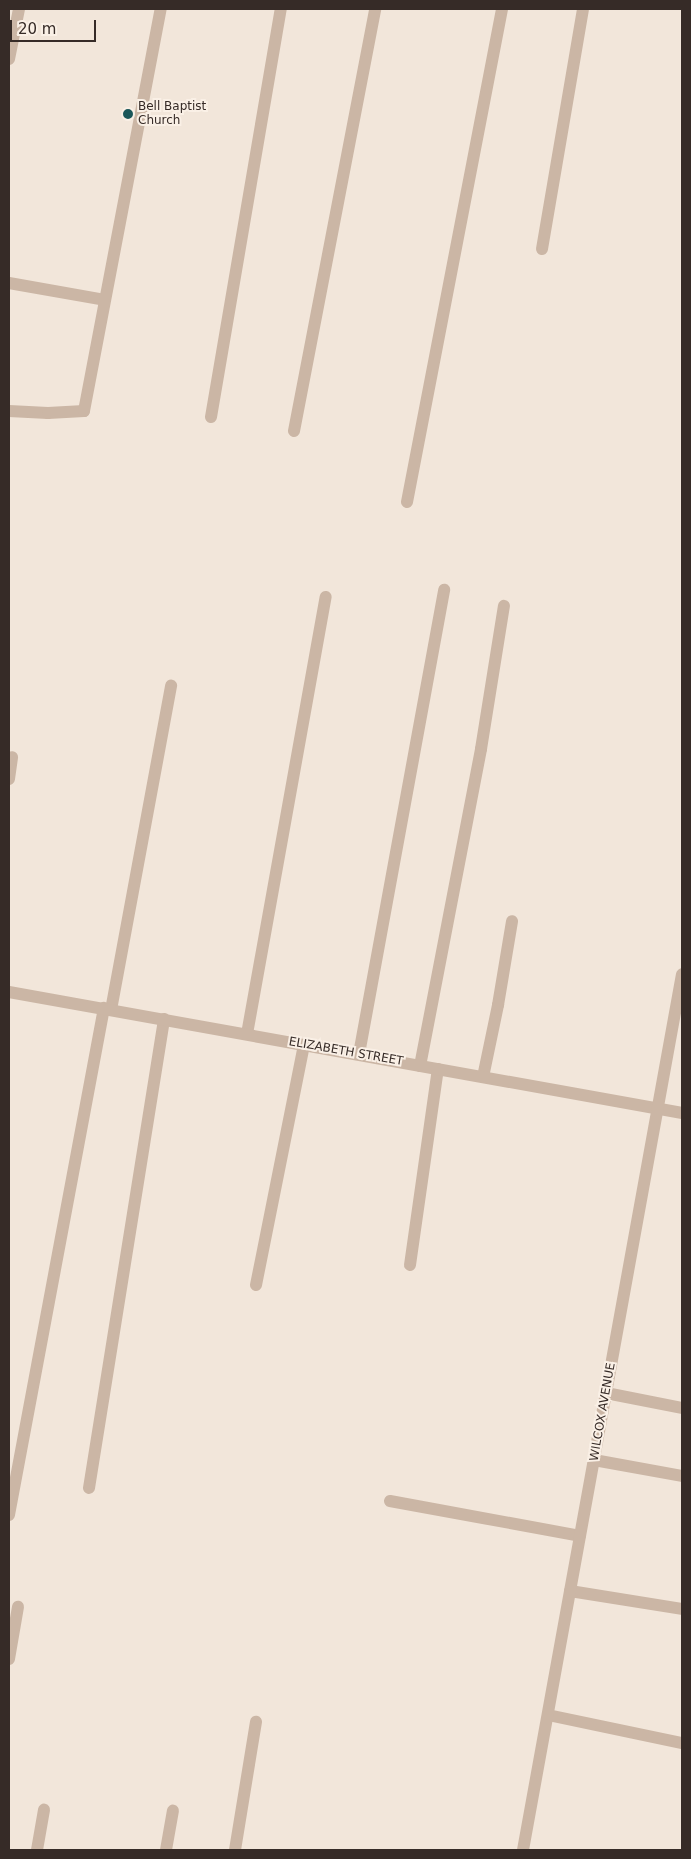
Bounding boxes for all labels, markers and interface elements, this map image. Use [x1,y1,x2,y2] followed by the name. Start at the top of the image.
[12,10,99,42] scale bar
[18,20,56,38] text: 20 m
[138,100,206,128] place label: Bell Baptist Church
[122,108,134,120] marker: Bell Baptist Church
[288,1035,404,1069] street label: ELIZABETH STREET
[587,1362,619,1462] street label: WILCOX AVENUE

